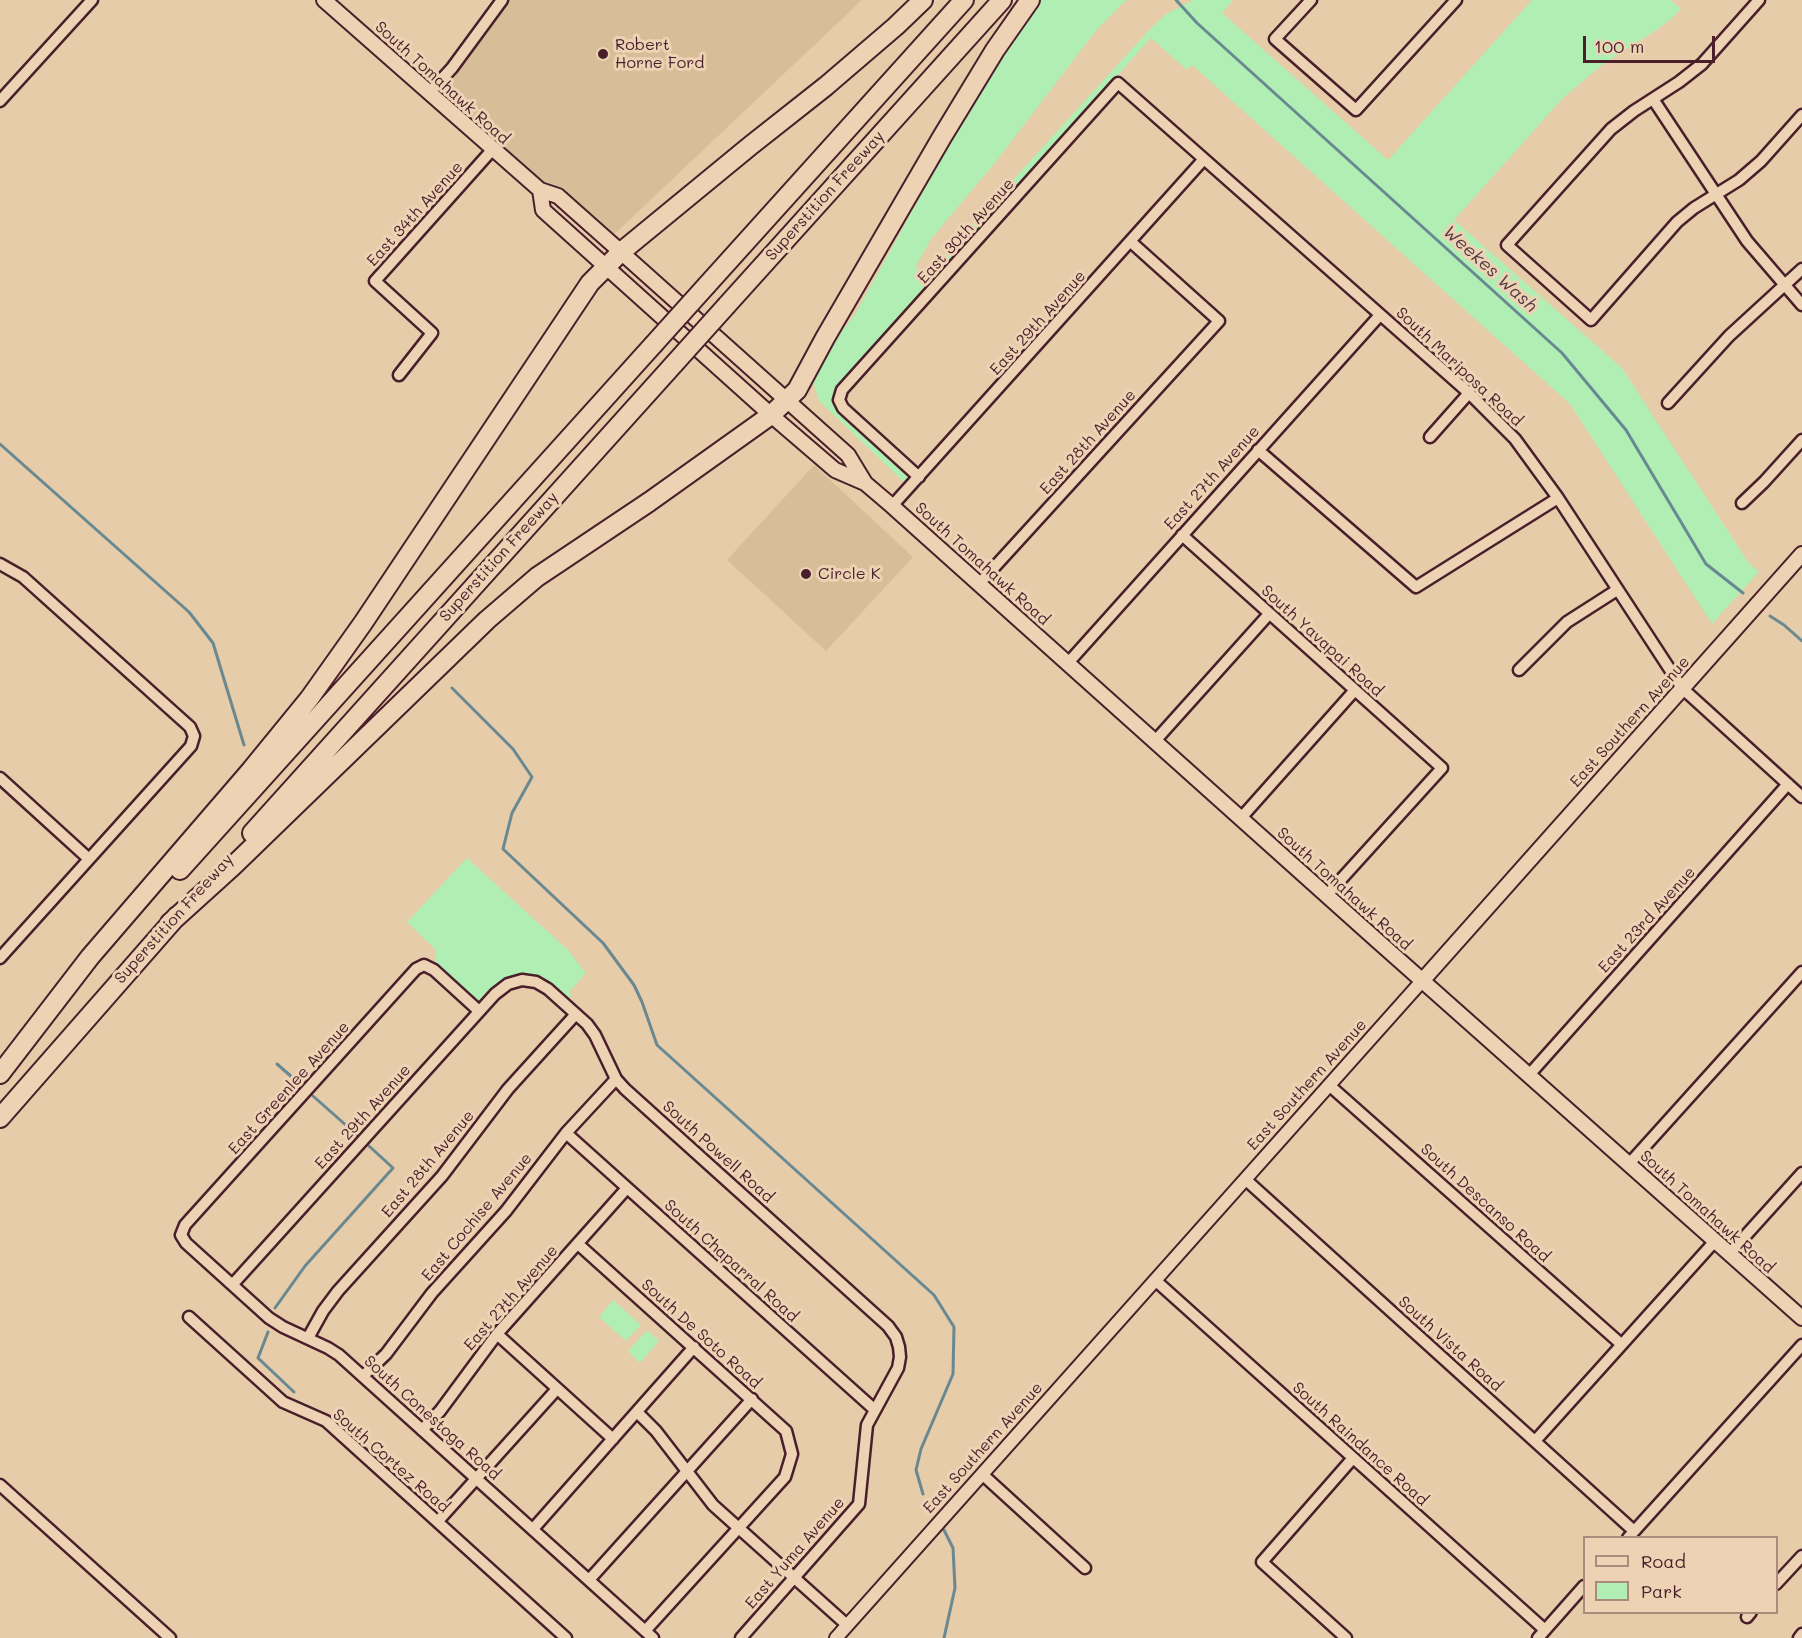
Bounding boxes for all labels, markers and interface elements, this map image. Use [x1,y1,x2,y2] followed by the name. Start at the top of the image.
[371,18,513,148] street label: South Tomahawk Road
[1586,24,1718,62] scale bar
[1594,34,1644,58] text: 100 m
[615,35,704,73] place label: Robert Horne Ford
[596,47,610,61] marker: Robert Horne Ford
[762,127,888,265] street label: Superstition Freeway
[363,158,467,270] street label: East 34th Avenue
[914,174,1018,288] street label: East 30th Avenue
[1438,221,1542,317] water label: Weekes Wash
[986,267,1090,379] street label: East 29th Avenue
[1392,303,1526,431] street label: South Mariposa Road
[1036,386,1140,498] street label: East 28th Avenue
[1160,422,1264,534] street label: East 27th Avenue
[436,488,562,626] street label: Superstition Freeway
[911,499,1053,629] street label: South Tomahawk Road
[818,564,881,584] place label: Circle K
[799,567,813,581] marker: Circle K
[1257,581,1387,701] street label: South Yavapai Road
[1566,653,1694,791] street label: East Southern Avenue
[1273,824,1415,954] street label: South Tomahawk Road
[111,850,237,988] street label: Superstition Freeway
[1594,863,1700,977] street label: East 23rd Avenue
[1243,1016,1371,1154] street label: East Southern Avenue
[224,1018,354,1158] street label: East Greenlee Avenue
[311,1061,415,1173] street label: East 29th Avenue
[658,1097,778,1207] street label: South Powell Road
[378,1106,478,1222] street label: East 28th Avenue
[1416,1140,1554,1266] street label: South Descanso Road
[1636,1147,1778,1277] street label: South Tomahawk Road
[418,1149,536,1285] street label: East Cochise Avenue
[660,1196,802,1326] street label: South Chaparral Road
[460,1241,562,1355] street label: East 27th Avenue
[637,1275,765,1393] street label: South De Soto Road
[1394,1292,1506,1396] street label: South Vista Road
[360,1352,504,1484] street label: South Conestoga Road
[1288,1378,1432,1510] street label: South Raindance Road
[919,1379,1047,1517] street label: East Southern Avenue
[329,1405,453,1517] street label: South Cortez Road
[741,1493,849,1613] street label: East Yuma Avenue
[1583,1536,1778,1614] legend
[1641,1549,1686,1573] text: Road
[1641,1579,1682,1603] text: Park

